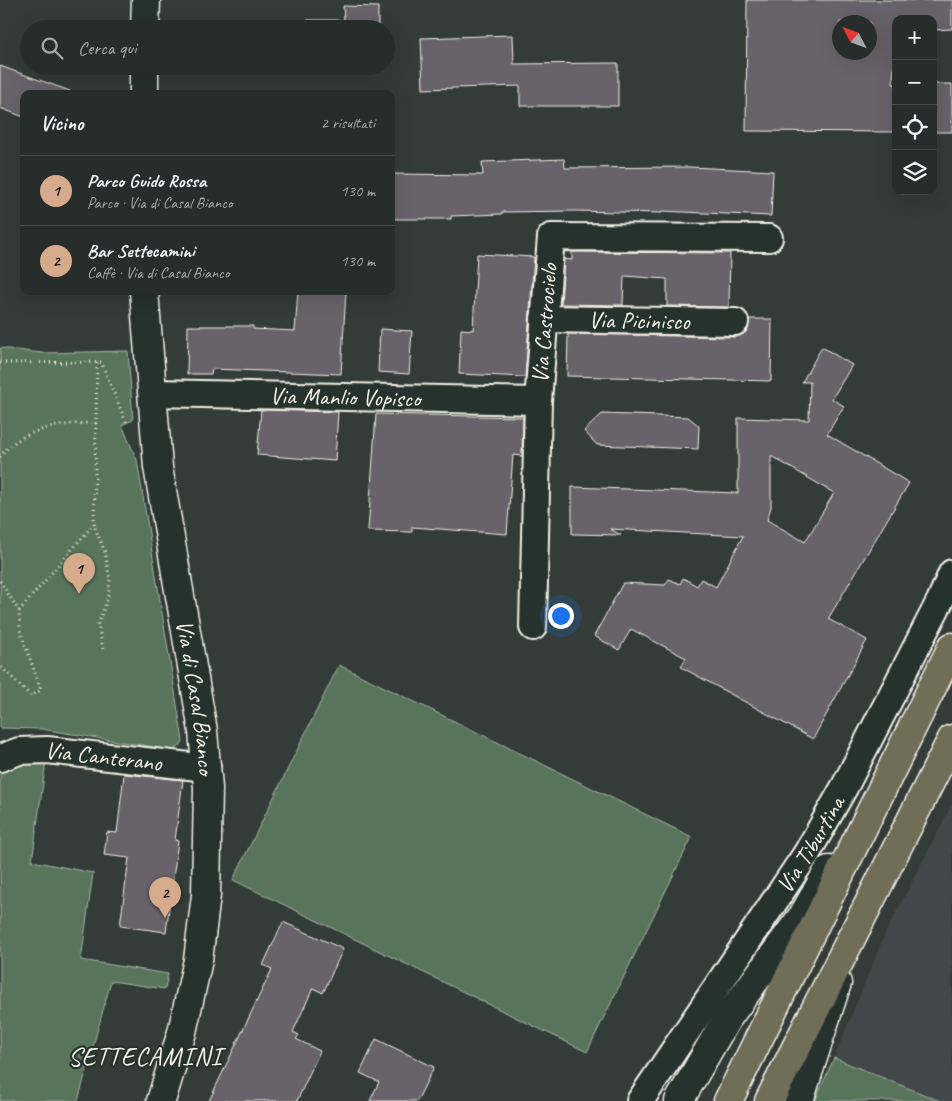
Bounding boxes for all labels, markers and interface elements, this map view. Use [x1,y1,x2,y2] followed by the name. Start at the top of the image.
[832,15,877,60] north arrow
[892,15,937,195] map controls
[892,15,937,60] button: +
[20,20,395,75] search box
[38,34,66,62] icon: search
[78,36,137,60] text: Cerca qui
[892,60,937,105] button: −
[892,105,937,150] button: locate
[40,110,83,136] text: Vicino
[321,113,375,133] text: 2 risultati
[892,150,937,195] button: layers
[87,169,206,193] text: Parco Guido Rossa
[52,181,60,201] text: 1
[341,181,375,201] text: 130 m
[87,193,232,213] text: Parco · Via di Casal Bianco
[87,239,195,263] text: Bar Settecamini
[52,251,60,271] text: 2
[341,251,375,271] text: 130 m
[524,261,564,384] street label: Via Castrocielo
[87,263,229,283] text: Caffè · Via di Casal Bianco
[588,305,691,336] street label: Via Picinisco
[269,380,423,414] street label: Via Manlio Vopisco
[63,553,95,594] pin: 1
[548,603,574,629] your location
[169,618,222,778] street label: Via di Casal Bianco
[43,735,165,778] street label: Via Canterano
[769,789,852,899] street label: Via Tiburtina
[149,877,181,918] pin: 2
[68,1040,227,1073] district label: SETTECAMINI

